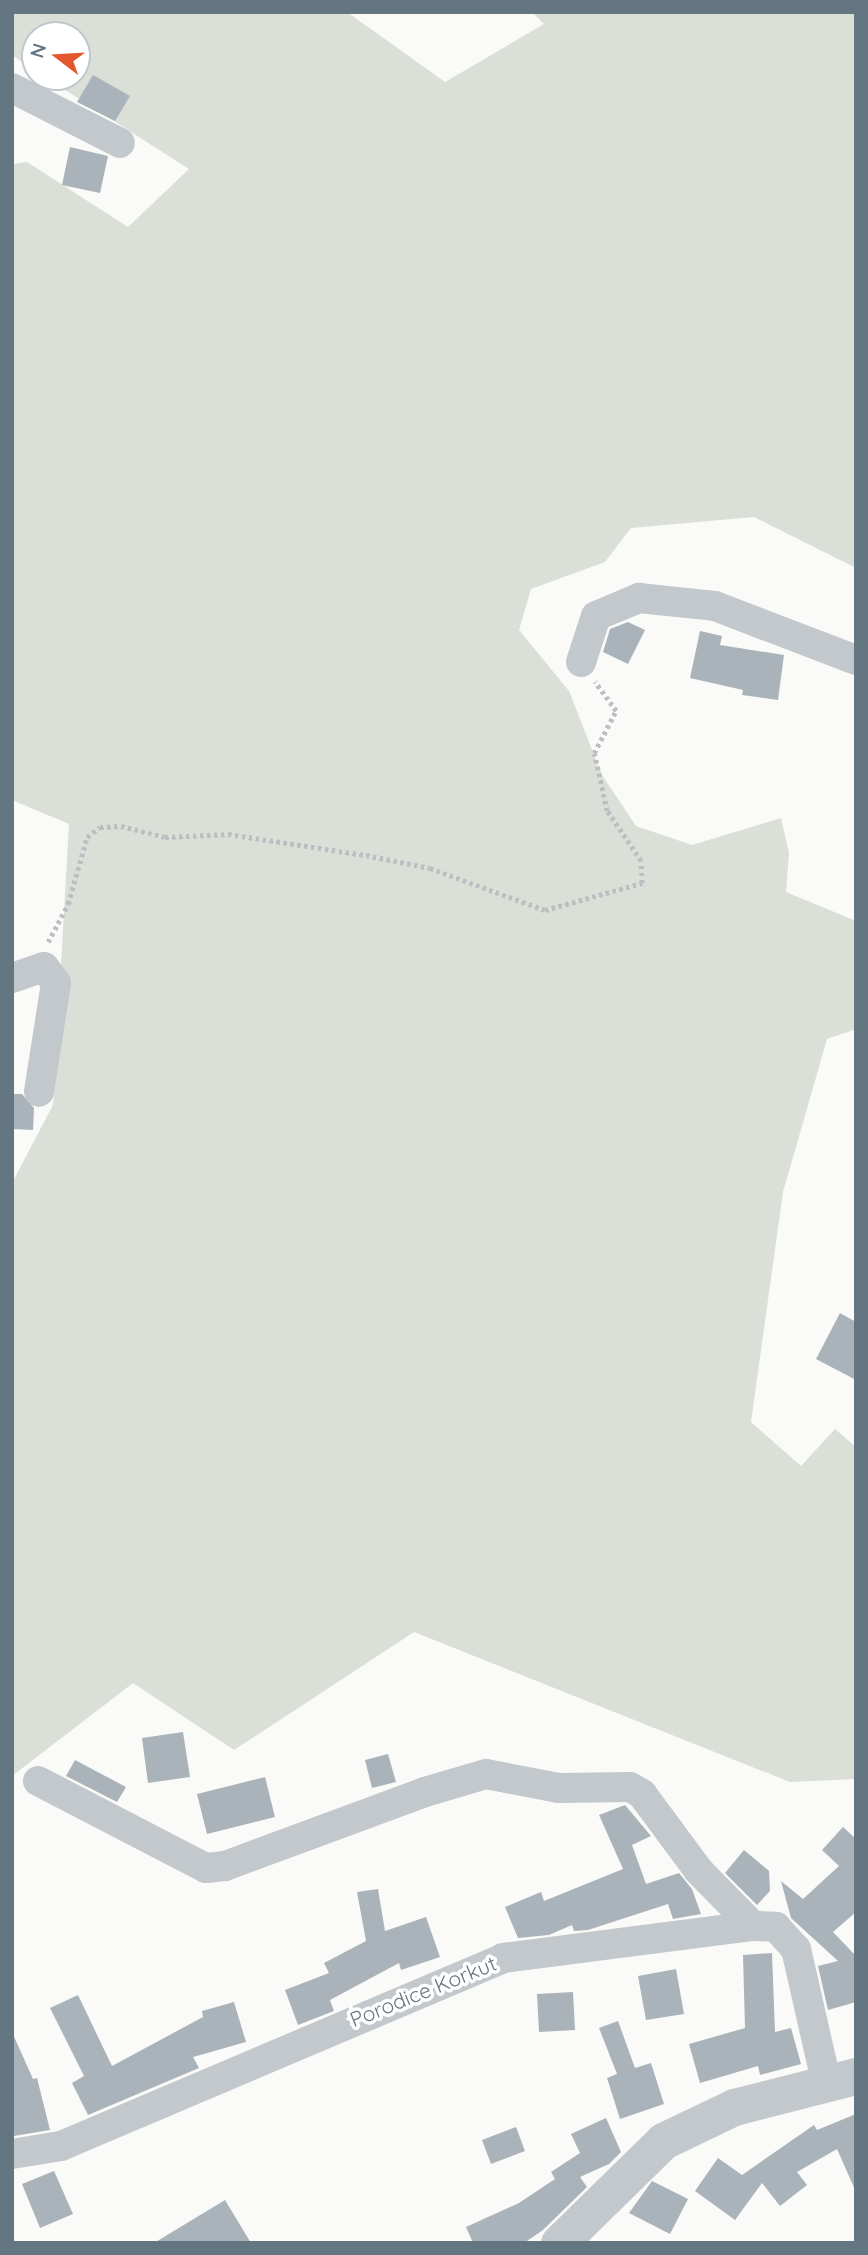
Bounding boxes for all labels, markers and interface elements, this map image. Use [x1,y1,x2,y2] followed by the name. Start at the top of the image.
[21,21,91,91] north arrow
[24,40,51,61] text: N
[346,1950,500,2032] street label: Porodice Korkut

